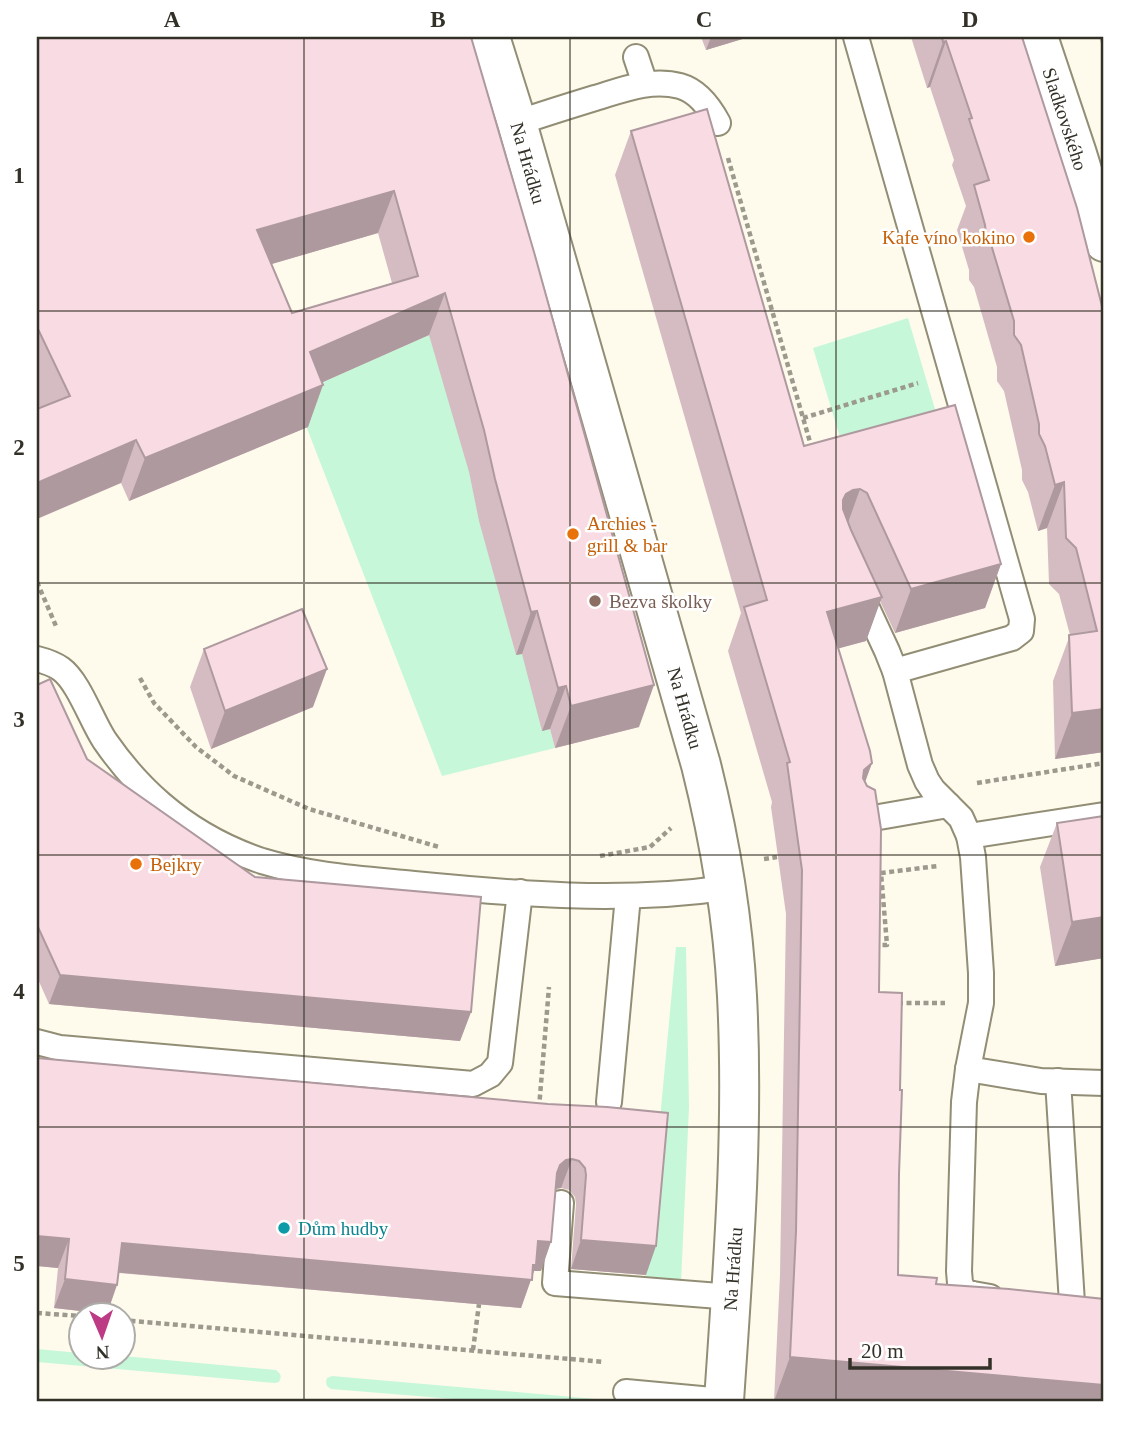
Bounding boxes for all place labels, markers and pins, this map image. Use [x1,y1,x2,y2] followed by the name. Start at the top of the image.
[882,227,1015,248] place label: Kafe víno kokino
[1021,229,1037,245] marker: Kafe víno kokino
[587,513,668,556] place label: Archies - grill & bar
[565,526,581,542] marker: Archies - grill & bar
[609,591,712,612] place label: Bezva školky
[587,593,603,609] marker: Bezva školky
[150,854,202,875] place label: Bejkry
[128,856,144,872] marker: Bejkry
[298,1218,389,1239] place label: Dům hudby
[276,1220,292,1236] marker: Dům hudby

